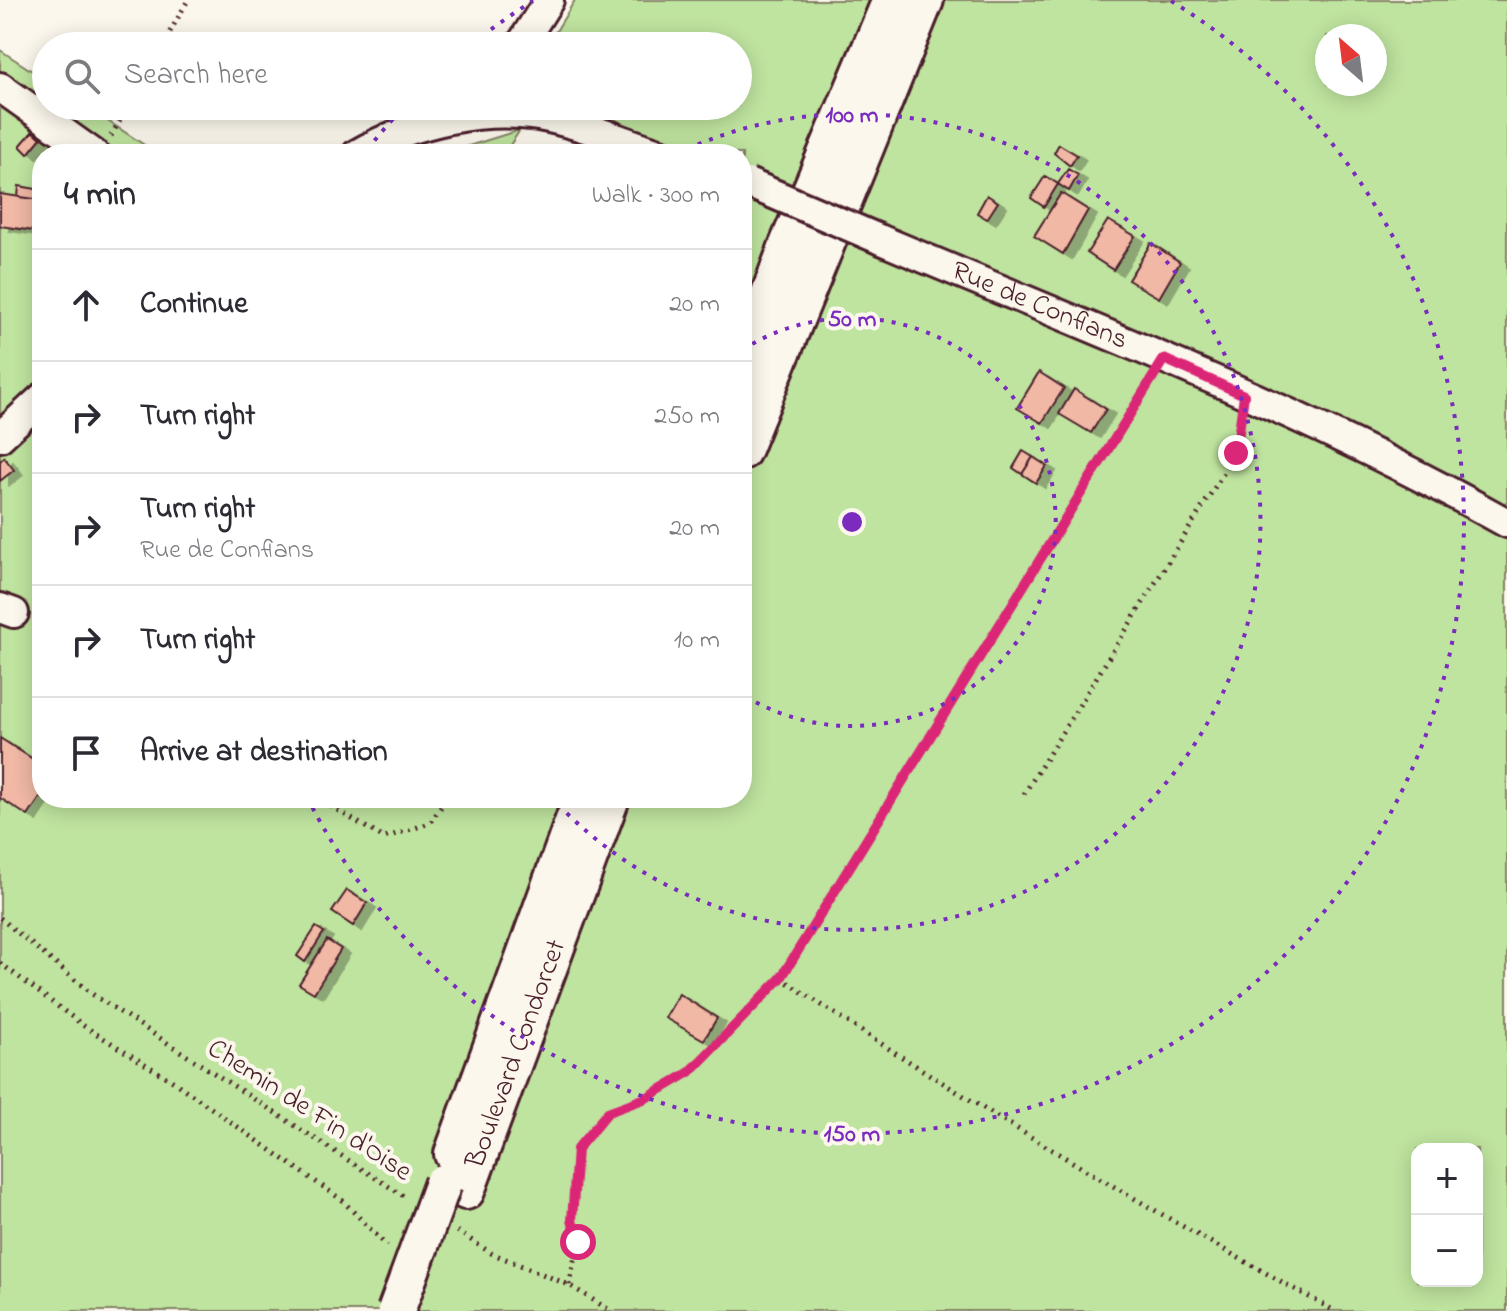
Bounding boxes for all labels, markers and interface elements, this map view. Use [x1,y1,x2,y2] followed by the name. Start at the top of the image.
[1315,24,1387,96] north arrow
[32,32,752,120] search box
[60,54,104,98] icon: search
[124,54,268,98] text: Search here
[826,99,879,134] text: 100 m
[64,171,136,221] text: 4 min
[592,177,720,215] text: Walk · 300 m
[945,251,1134,361] street label: Rue de Conflans
[64,283,108,327] icon: ahead
[140,283,248,327] text: Continue
[669,286,720,324] text: 20 m
[828,303,877,338] text: 50 m
[64,395,108,439] icon: right
[140,395,255,439] text: Turn right
[654,398,720,436] text: 250 m
[1218,435,1254,471] route end
[140,488,255,532] text: Turn right
[64,507,108,551] icon: right
[838,508,866,536] centre of rings
[669,510,720,548] text: 20 m
[140,532,314,570] text: Rue de Conflans
[64,619,108,663] icon: right
[140,619,255,663] text: Turn right
[674,622,720,660] text: 10 m
[64,731,108,775] icon: arrive
[140,731,388,775] text: Arrive at destination
[455,934,578,1175] street label: Boulevard Condorcet
[198,1029,420,1193] street label: Chemin de Fin d'Oise
[824,1118,881,1153] text: 150 m
[1411,1143,1483,1287] map controls
[1411,1143,1483,1215] button: +
[1411,1215,1483,1287] button: −
[560,1224,596,1260] route start

